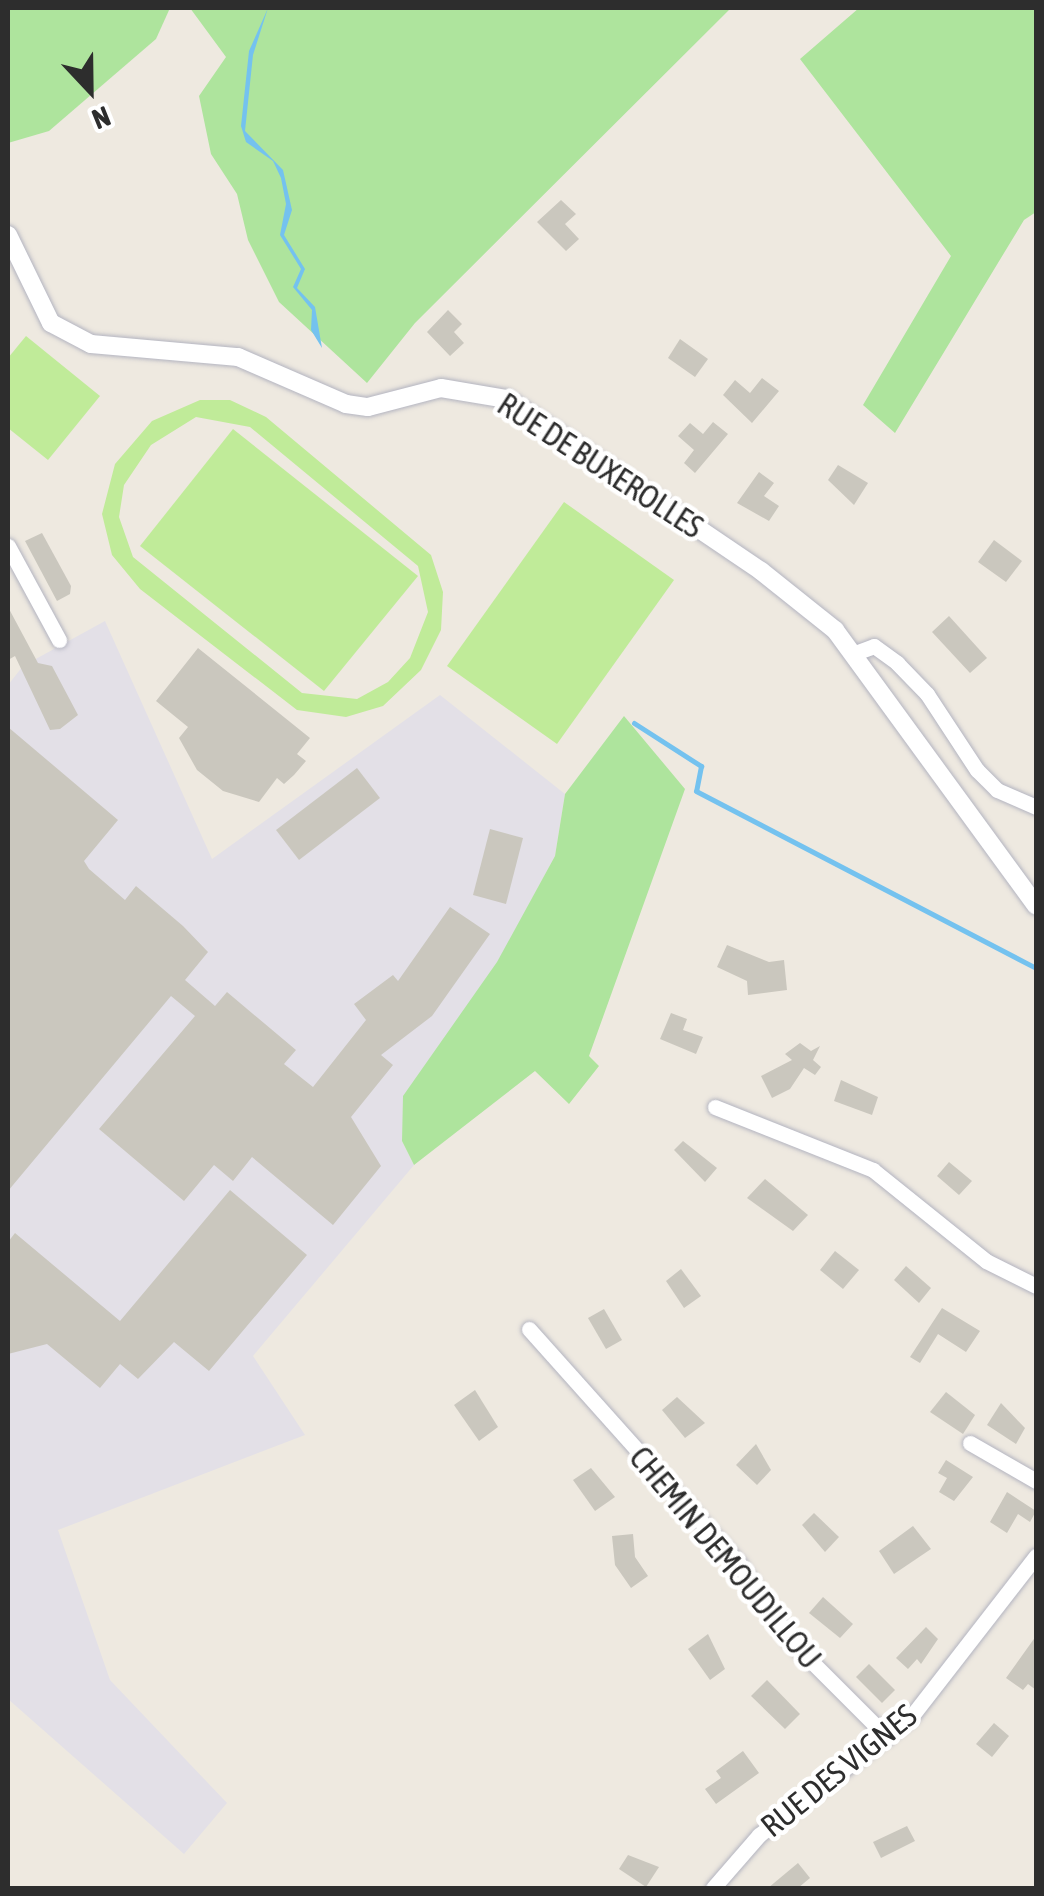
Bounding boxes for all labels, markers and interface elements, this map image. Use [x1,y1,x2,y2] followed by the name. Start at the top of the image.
[40,40,140,140] north arrow
[88,100,115,136] text: N
[490,385,710,547] street label: RUE DE BUXEROLLES
[621,1439,829,1677] street label: CHEMIN DEMOUDILLOU
[753,1697,925,1845] street label: RUE DES VIGNES

